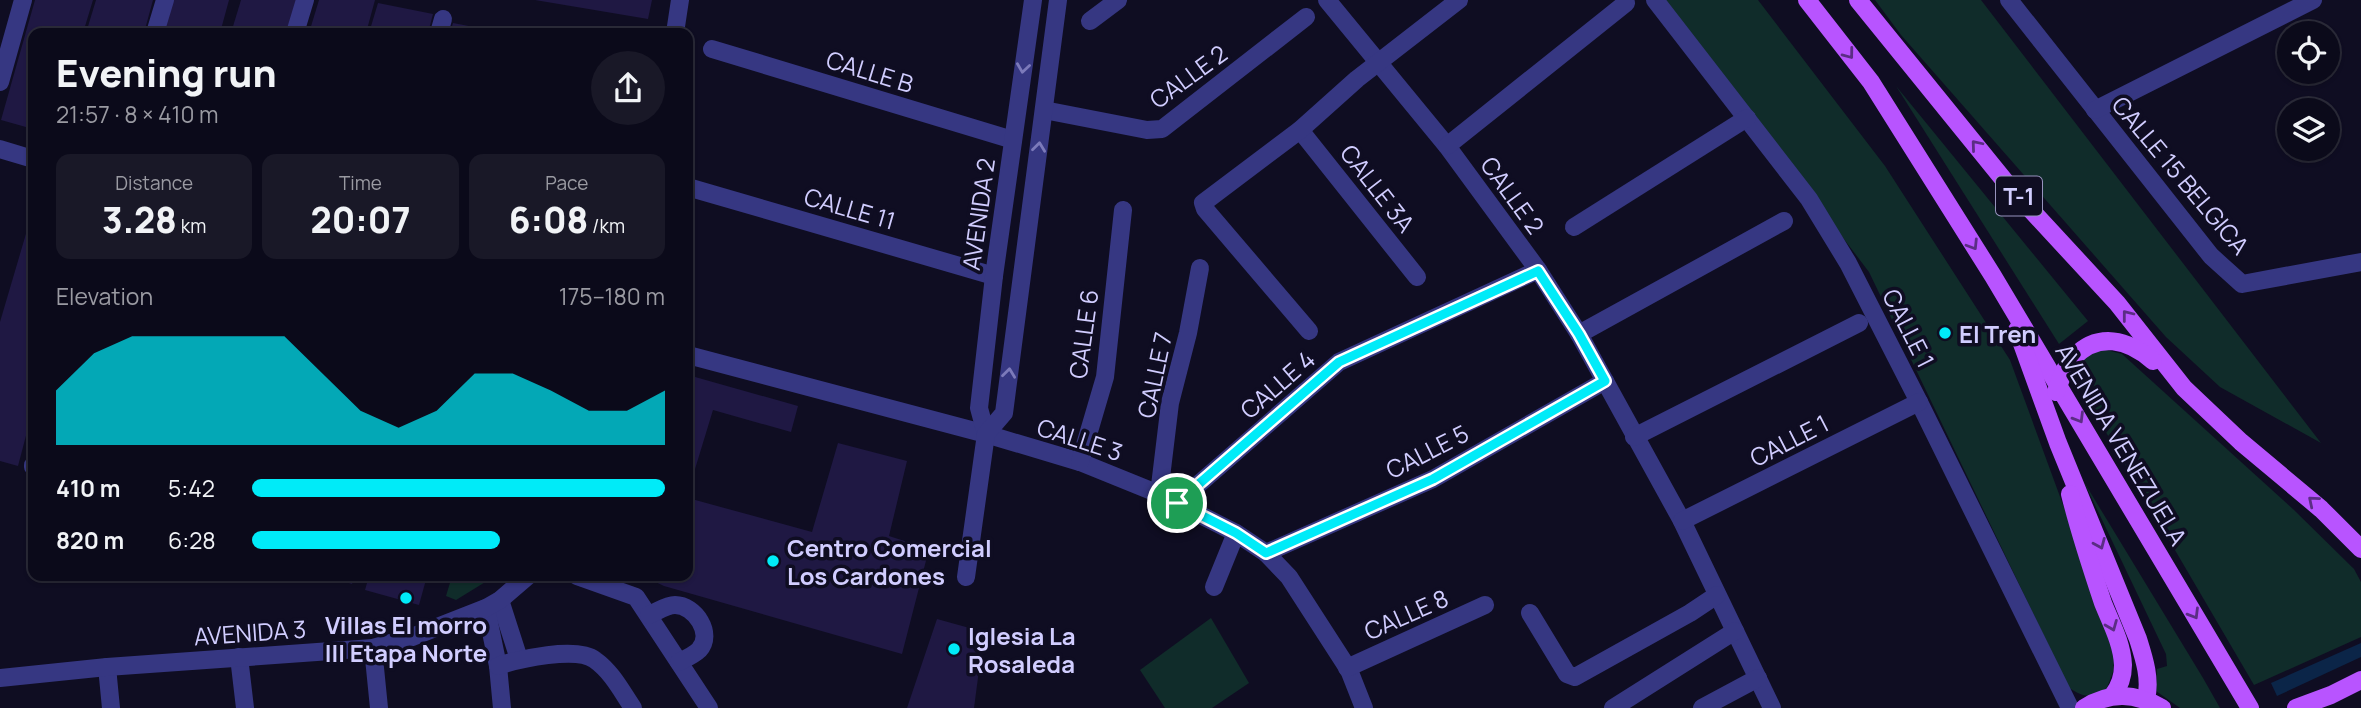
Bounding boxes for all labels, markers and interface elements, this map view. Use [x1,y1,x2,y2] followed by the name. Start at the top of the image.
[2277,21,2340,161] map controls
[2277,21,2340,84] button: locate
[1142,37,1234,115] street label: CALLE 2
[822,42,918,100] street label: CALLE B
[56,46,277,98] text: Evening run
[1841,46,1853,59] one-way arrow
[591,51,665,125] button: share
[1016,62,1031,73] one-way arrow
[2105,89,2257,261] street label: CALLE 15 BELGICA
[56,98,219,130] text: 21:57 · 8 × 410 m
[2277,98,2340,161] button: layers
[1333,137,1423,239] street label: CALLE 3A
[1031,141,1046,153] one-way arrow
[1971,141,1984,153] one-way arrow
[1474,149,1552,241] street label: CALLE 2
[954,156,1002,272] street label: AVENIDA 2
[115,170,193,196] text: Distance
[339,170,382,196] text: Time
[545,170,588,196] text: Pace
[1996,176,2042,216] road number: T-1
[800,179,900,237] street label: CALLE 11
[102,196,177,244] text: 3.28
[311,196,410,244] text: 20:07
[509,196,588,244] text: 6:08
[177,213,206,239] text: km
[588,213,625,239] text: /km
[1965,237,1978,250] one-way arrow
[56,280,153,312] text: Elevation
[559,280,665,312] text: 175–180 m
[1875,283,1943,373] street label: CALLE 1
[1060,287,1106,381] street label: CALLE 6
[2122,311,2135,323] one-way arrow
[1959,317,2036,350] place label: El Tren
[1937,325,1953,341] marker: El Tren
[1129,329,1179,421] street label: CALLE 7
[2049,337,2195,551] street label: AVENIDA VENEZUELA
[1233,342,1321,426] street label: CALLE 4
[1002,367,1017,379] one-way arrow
[1744,406,1834,474] street label: CALLE 1
[1033,410,1127,468] street label: CALLE 3
[2070,411,2083,424] one-way arrow
[1380,416,1474,486] street label: CALLE 5
[56,472,120,504] text: 410 m
[168,472,215,504] text: 5:42
[1147,473,1207,533] pin
[1158,484,1196,522] icon: arrive
[2308,497,2321,509] one-way arrow
[56,524,124,556] text: 820 m
[168,524,216,556] text: 6:28
[787,531,992,592] place label: Centro Comercial Los Cardones
[2092,537,2106,549] one-way arrow
[765,553,781,569] marker: Centro Comercial Los Cardones
[1359,581,1453,647] street label: CALLE 8
[398,590,414,606] marker: Villas El morro III Etapa Norte
[2186,607,2199,620] one-way arrow
[325,608,487,669] place label: Villas El morro III Etapa Norte
[193,612,307,652] street label: AVENIDA 3
[968,619,1076,680] place label: Iglesia La Rosaleda
[2104,619,2118,631] one-way arrow
[946,641,962,657] marker: Iglesia La Rosaleda

